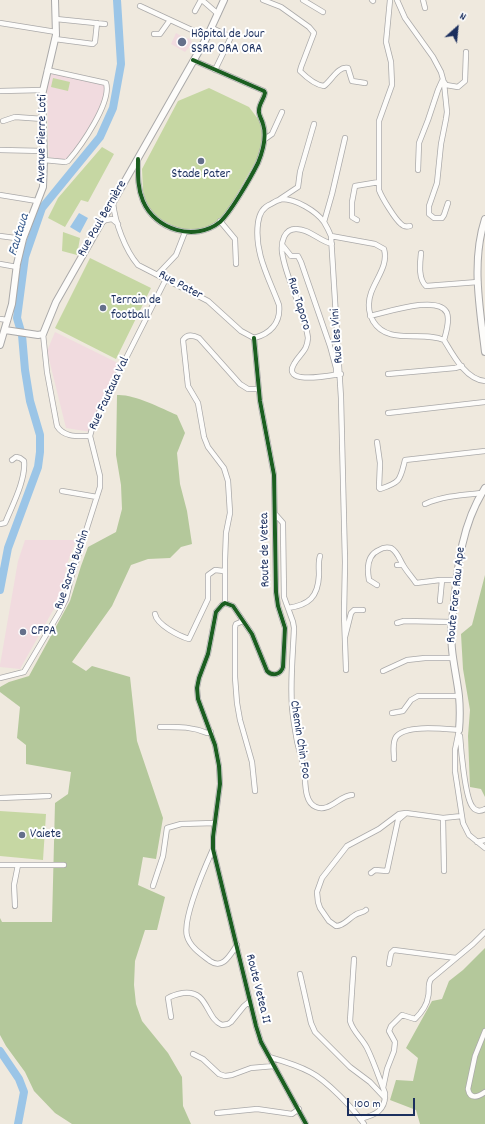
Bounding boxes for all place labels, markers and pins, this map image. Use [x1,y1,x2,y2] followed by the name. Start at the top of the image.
[191,27,265,58] place label: Hôpital de Jour SSRP ORA ORA
[176,36,188,48] marker: Hôpital de Jour SSRP ORA ORA
[196,156,206,166] marker: Stade Pater
[172,167,230,183] place label: Stade Pater
[111,293,161,324] place label: Terrain de football
[98,303,108,313] marker: Terrain de football
[31,624,56,640] place label: CFPA
[18,627,28,637] marker: CFPA
[30,827,61,843] place label: Vaiete
[17,830,27,840] marker: Vaiete

